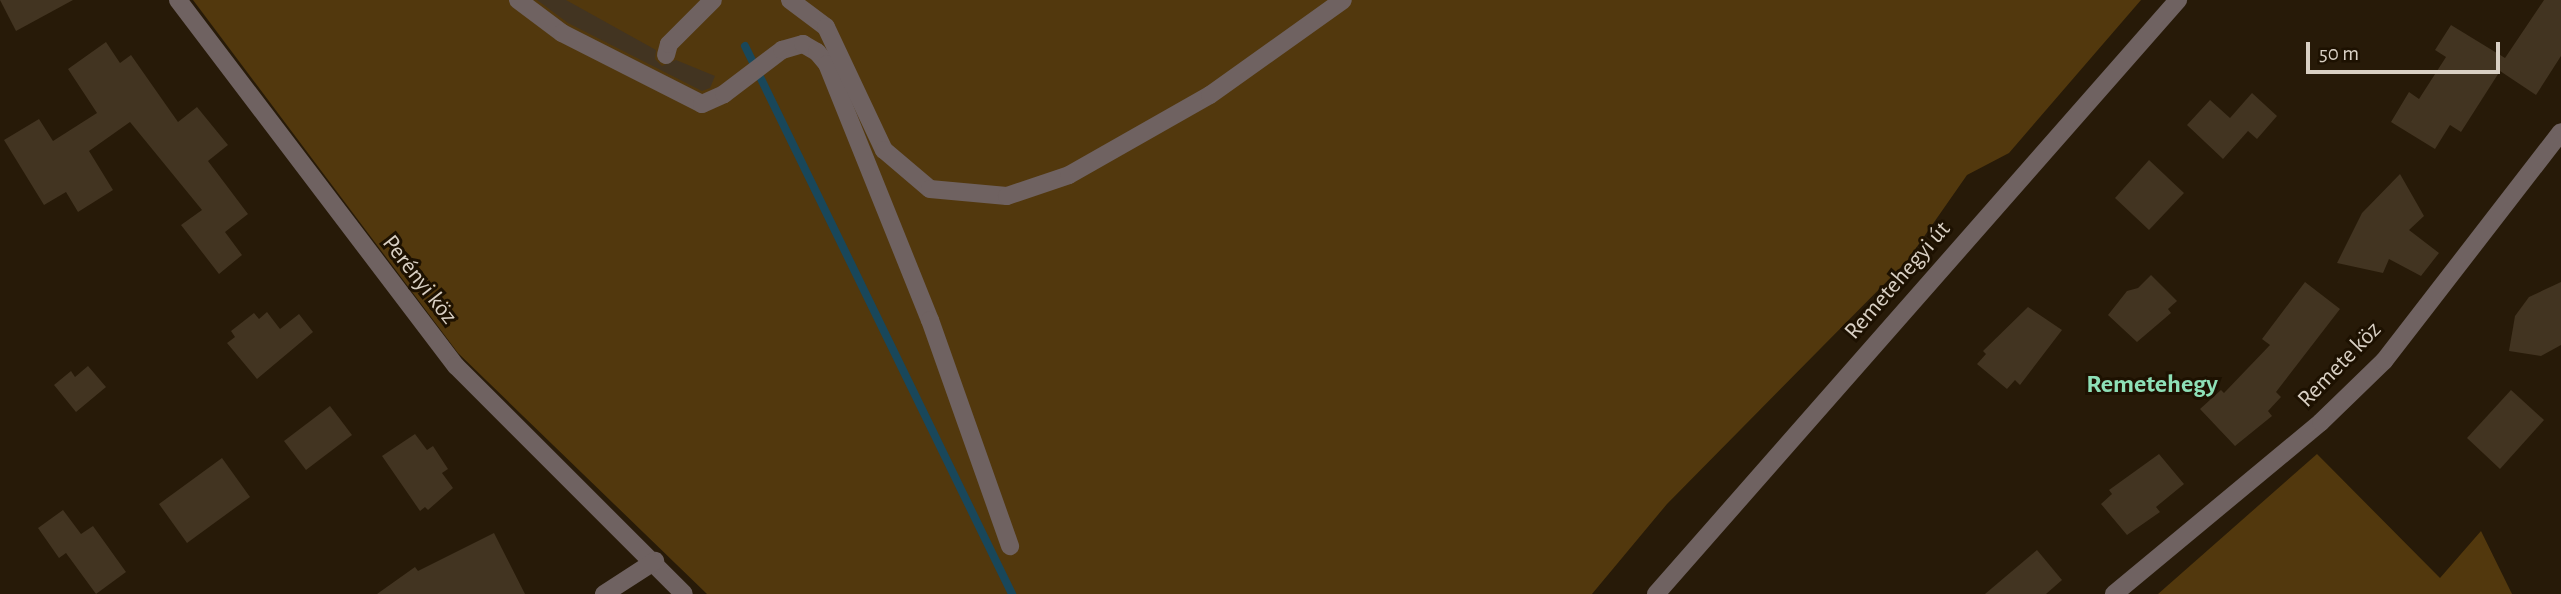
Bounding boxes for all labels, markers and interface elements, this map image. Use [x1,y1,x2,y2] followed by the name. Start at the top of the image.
[2309,28,2503,72] scale bar
[2319,43,2359,64] text: 50 m
[1839,216,1957,346] street label: Remetehegyi út
[375,230,463,330] street label: Perényi köz
[2292,316,2388,414] street label: Remete köz
[2086,369,2218,401] district label: Remetehegy

